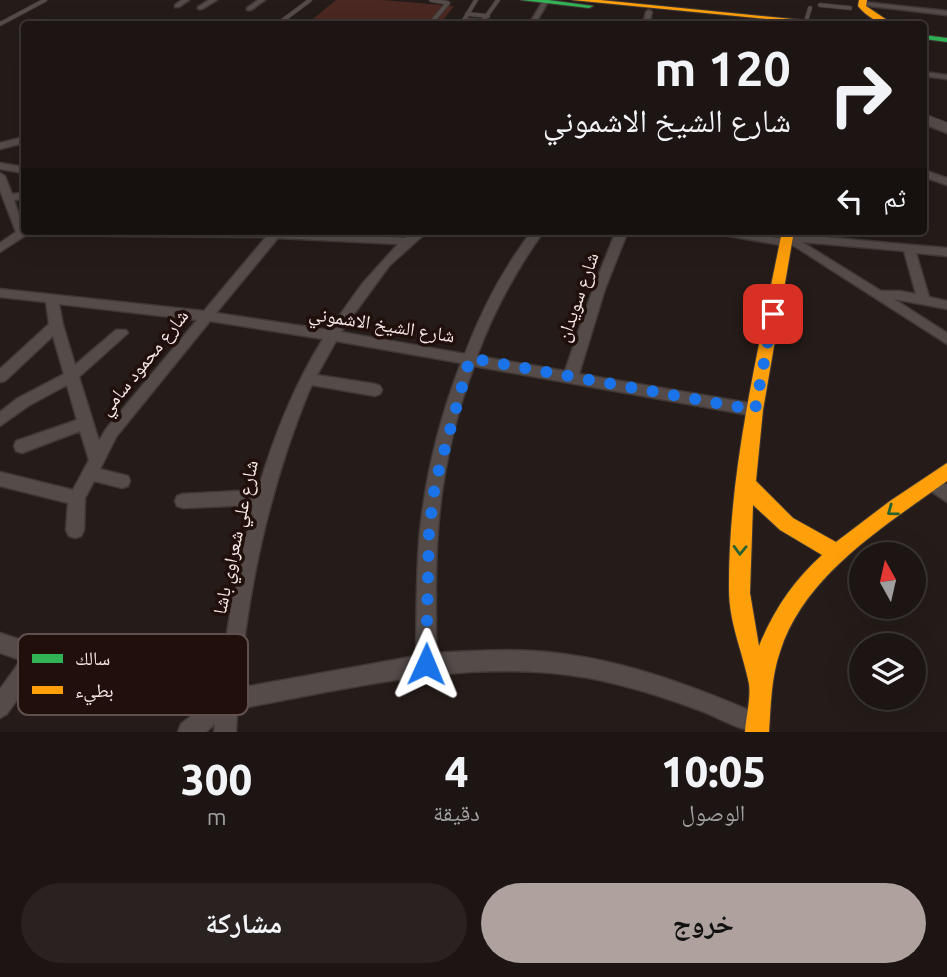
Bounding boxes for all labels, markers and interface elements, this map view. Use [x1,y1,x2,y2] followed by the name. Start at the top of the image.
[654,40,791,95] text: 120 m
[815,49,906,140] icon: right
[543,102,791,138] text: شارع الشيخ الاشموني
[831,182,869,220] icon: left
[883,183,906,212] text: ثم
[551,249,603,345] street label: شارع سويدان
[743,284,803,344] pin
[754,295,792,333] icon: arrive
[307,302,456,351] street label: شارع الشيخ الاشموني
[94,305,196,422] street label: شارع محمود سامي
[208,458,267,617] street label: شارع علي شعراوي باشا
[887,503,900,515] one-way arrow
[849,542,926,620] north arrow
[849,542,926,710] map controls
[732,544,747,555] one-way arrow
[389,627,463,701] position arrow
[849,633,926,710] button: layers
[18,634,248,715] legend
[75,647,110,669] text: سالك
[75,679,114,706] text: بطيء
[445,748,468,795] text: 4
[661,748,766,795] text: 10:05
[181,756,252,803] text: 300
[433,800,480,825] text: دقيقة
[682,800,745,825] text: الوصول
[207,804,226,829] text: m
[21,883,467,963] button: مشاركة
[481,883,926,963] button: خروج

